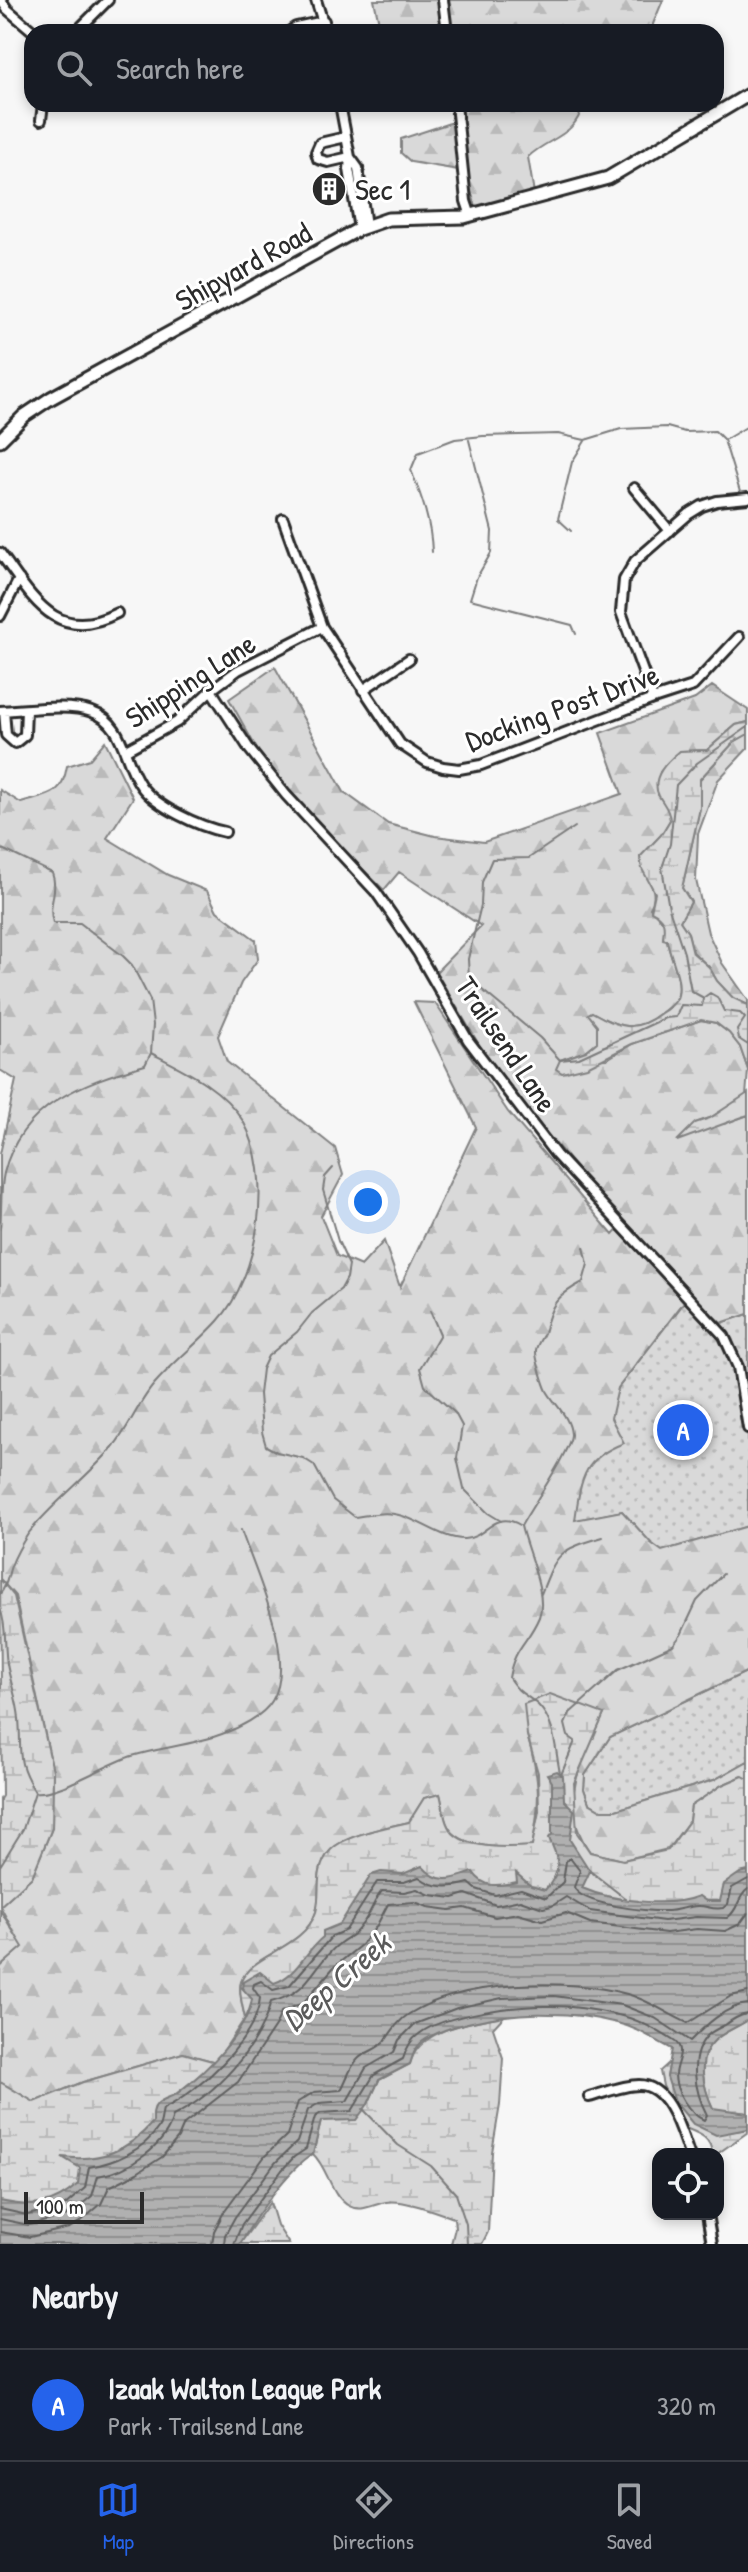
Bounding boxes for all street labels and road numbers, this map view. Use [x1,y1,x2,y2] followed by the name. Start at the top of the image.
[168,212,318,320] street label: Shipyard Road
[117,623,263,737] street label: Shipping Lane
[460,654,664,760] street label: Docking Post Drive
[447,968,567,1120] street label: Trailsend Lane

